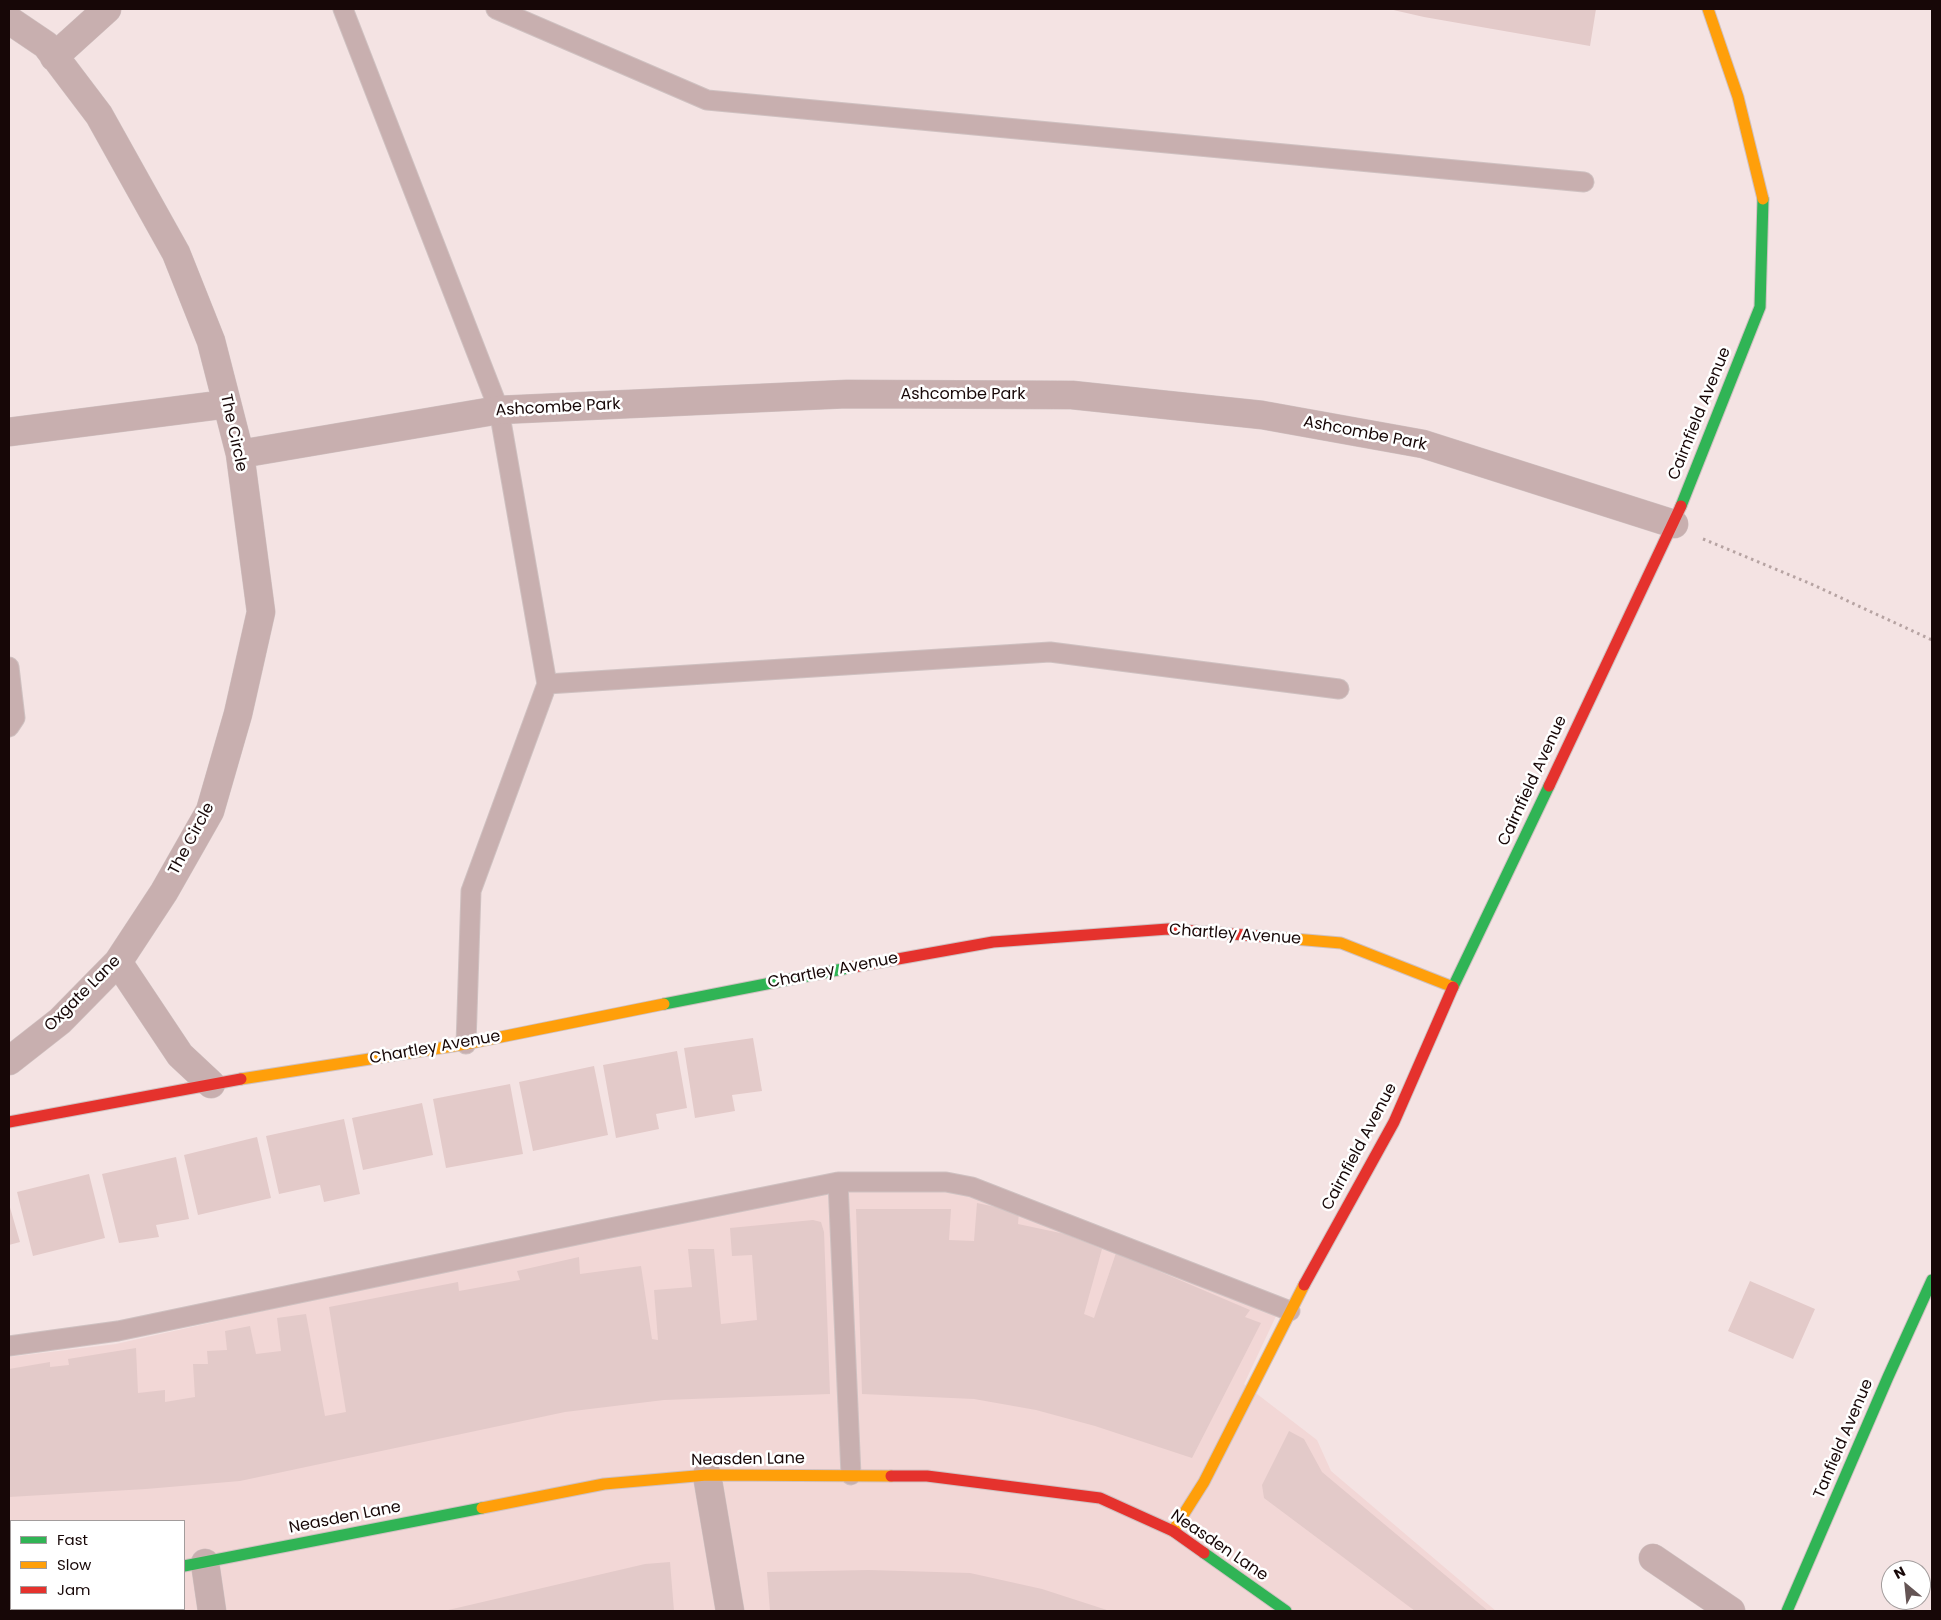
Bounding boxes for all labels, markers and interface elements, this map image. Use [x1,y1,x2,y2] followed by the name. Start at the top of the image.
[1665,345,1735,483] street label: Cairnfield Avenue
[900,385,1026,405] street label: Ashcombe Park
[215,392,251,474] street label: The Circle
[495,395,621,421] street label: Ashcombe Park
[1302,413,1428,455] street label: Ashcombe Park
[1494,713,1572,849] street label: Cairnfield Avenue
[165,800,219,878] street label: The Circle
[1168,921,1302,949] street label: Chartley Avenue
[766,949,900,993] street label: Chartley Avenue
[41,952,125,1036] street label: Oxgate Lane
[368,1027,502,1069] street label: Chartley Avenue
[1318,1080,1402,1214] street label: Cairnfield Avenue
[1810,1376,1878,1502] street label: Tanfield Avenue
[691,1449,805,1471] street label: Neasden Lane
[287,1498,403,1538] street label: Neasden Lane
[1167,1506,1271,1586] street label: Neasden Lane
[10,1520,185,1610] legend
[57,1529,88,1550] text: Fast
[57,1554,91,1575] text: Slow
[1881,1560,1931,1610] north arrow
[1890,1561,1909,1584] text: N
[57,1579,91,1600] text: Jam

